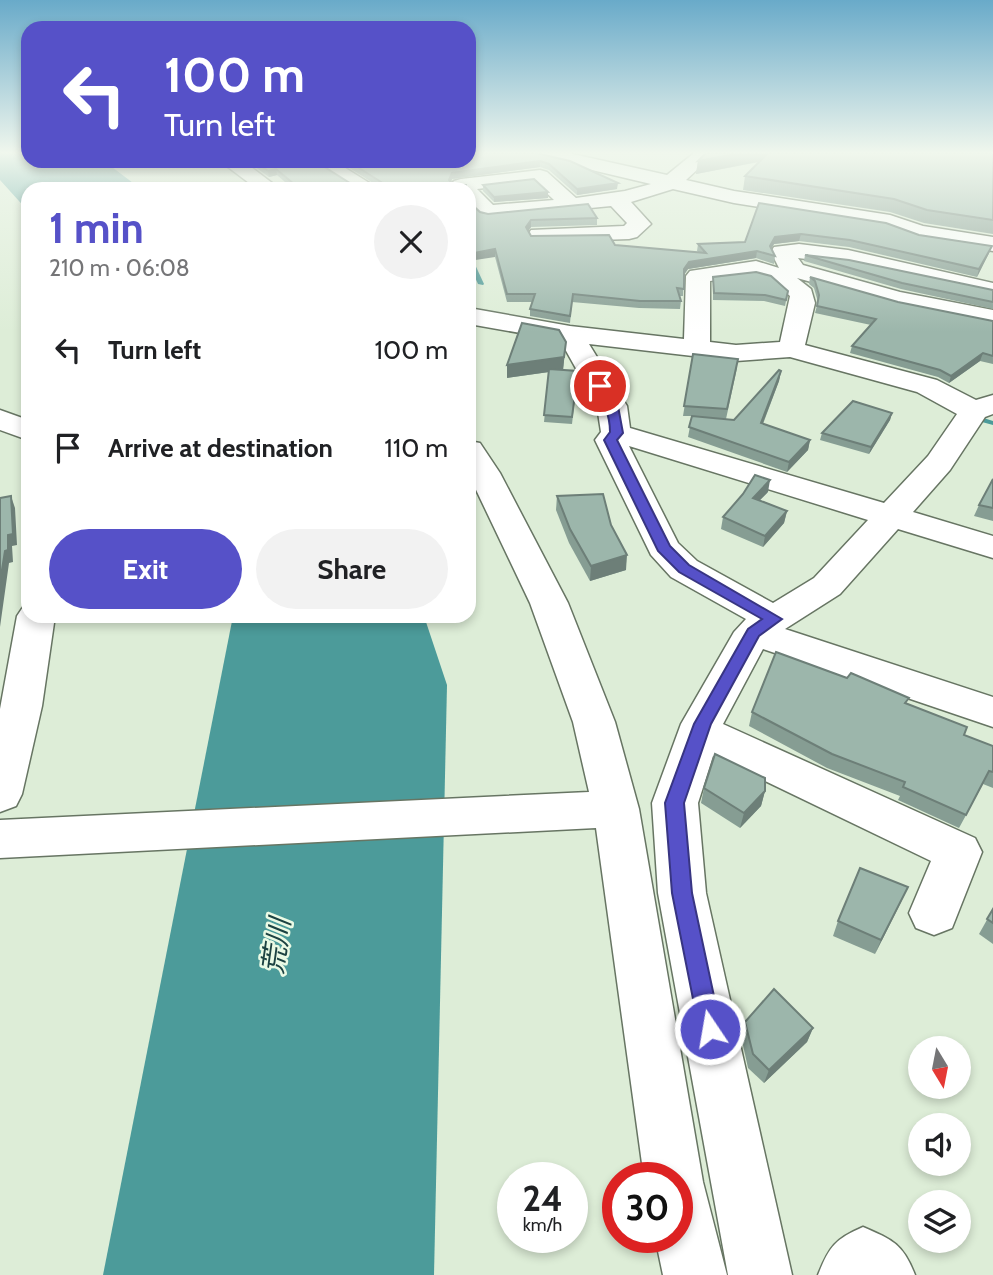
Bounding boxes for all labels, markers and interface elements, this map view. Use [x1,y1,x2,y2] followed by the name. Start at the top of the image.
[164,45,305,104] text: 100 m
[49,49,140,140] icon: left
[164,105,275,144] text: Turn left
[49,202,144,254] text: 1 min
[374,205,448,279] button: close
[49,254,190,282] text: 210 m · 06:08
[49,331,87,369] icon: left
[108,334,201,366] text: Turn left
[375,334,448,366] text: 100 m
[570,356,630,416] pin
[581,367,619,405] icon: arrive
[49,429,87,467] icon: arrive
[108,432,333,464] text: Arrive at destination
[384,432,448,464] text: 110 m
[49,529,242,609] button: Exit
[256,529,448,609] button: Share
[255,913,297,976] water label: 荒川
[673,992,747,1066] position arrow
[908,1036,971,1099] north arrow
[908,1036,971,1253] map controls
[908,1113,971,1176] button: sound
[602,1162,693,1253] speed limit sign: 30
[522,1177,563,1220] text: 24
[908,1190,971,1253] button: layers
[523,1214,562,1236] text: km/h

